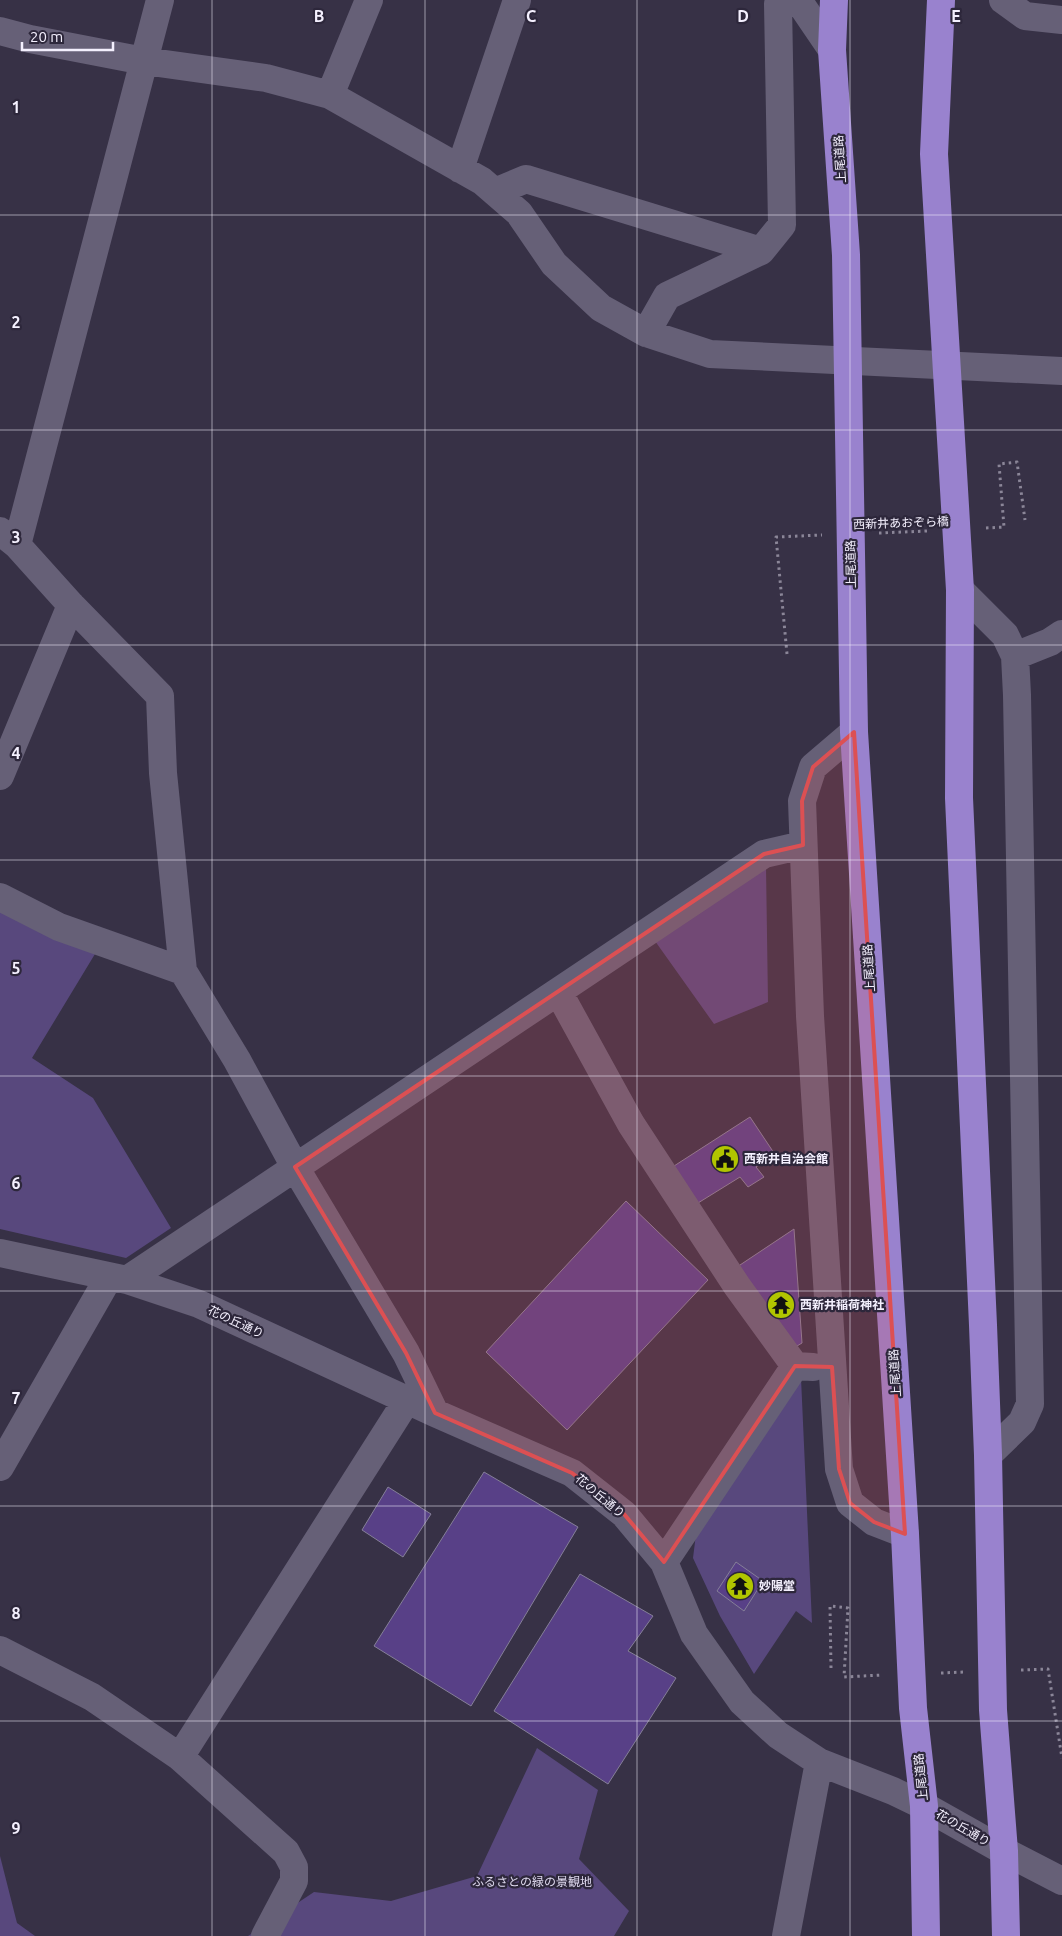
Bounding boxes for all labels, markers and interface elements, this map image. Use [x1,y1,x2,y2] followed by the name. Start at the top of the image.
[314,7,324,25] text: B
[526,7,536,25] text: C
[737,7,749,25] text: D
[951,7,961,25] text: E
[22,20,114,52] scale bar
[30,28,63,45] text: 20 m
[11,98,21,116] text: 1
[831,135,848,183] street label: 上尾道路
[11,313,21,331] text: 2
[853,514,949,531] street label: 西新井あおぞら橋
[11,528,21,546] text: 3
[844,540,857,588] street label: 上尾道路
[11,744,21,762] text: 4
[860,944,877,992] street label: 上尾道路
[11,959,21,977] text: 5
[710,1144,740,1174] public building icon: 西新井自治会館
[744,1152,828,1165] place label: 西新井自治会館
[11,1174,21,1192] text: 6
[766,1290,796,1320] temple icon: 西新井稲荷神社
[800,1298,884,1311] place label: 西新井稲荷神社
[206,1303,266,1340] street label: 花の丘通り
[886,1349,903,1397] street label: 上尾道路
[11,1389,21,1407] text: 7
[573,1471,627,1520] street label: 花の丘通り
[725,1571,755,1601] temple icon: 妙陽堂
[759,1579,795,1592] place label: 妙陽堂
[11,1604,21,1622] text: 8
[912,1752,929,1802] street label: 上尾道路
[934,1807,992,1848] street label: 花の丘通り
[11,1819,21,1837] text: 9
[472,1875,592,1888] park label: ふるさとの緑の景観地

